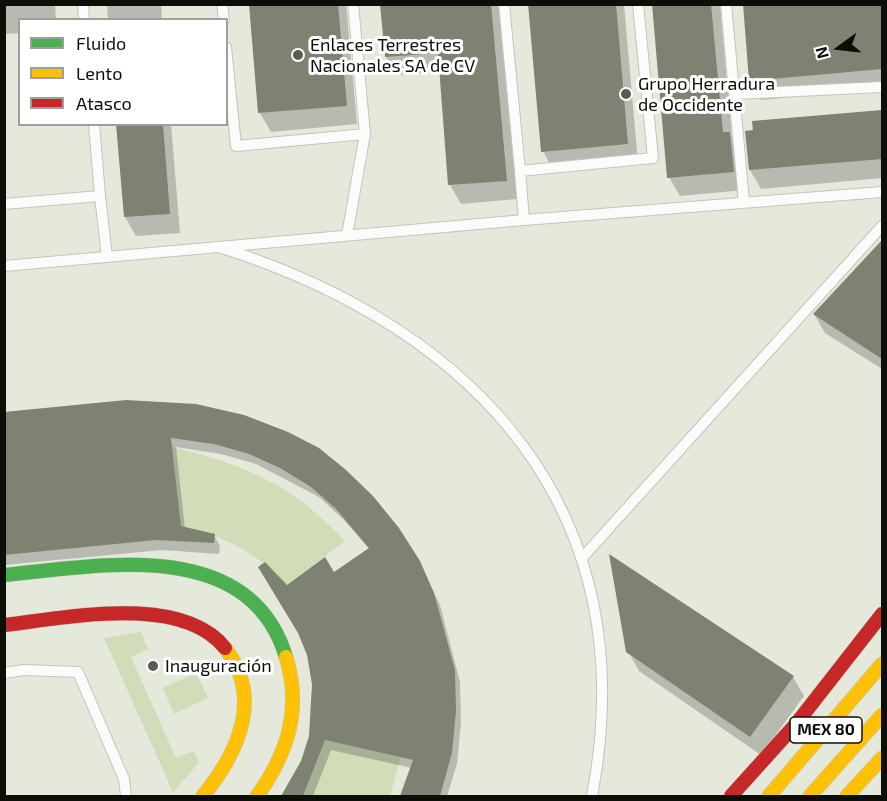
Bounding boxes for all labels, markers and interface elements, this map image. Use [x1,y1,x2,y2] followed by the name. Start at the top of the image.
[18,18,228,126] legend
[809,18,869,78] north arrow
[76,32,126,54] text: Fluido
[310,34,475,76] place label: Enlaces Terrestres Nacionales SA de CV
[810,45,832,61] text: N
[291,48,305,62] marker: Enlaces Terrestres Nacionales SA de CV
[76,62,122,84] text: Lento
[638,73,775,116] place label: Grupo Herradura de Occidente
[619,87,633,101] marker: Grupo Herradura de Occidente
[76,92,132,114] text: Atasco
[165,655,272,677] place label: Inauguración
[146,659,160,673] marker: Inauguración
[790,717,862,743] road number: MEX 80

